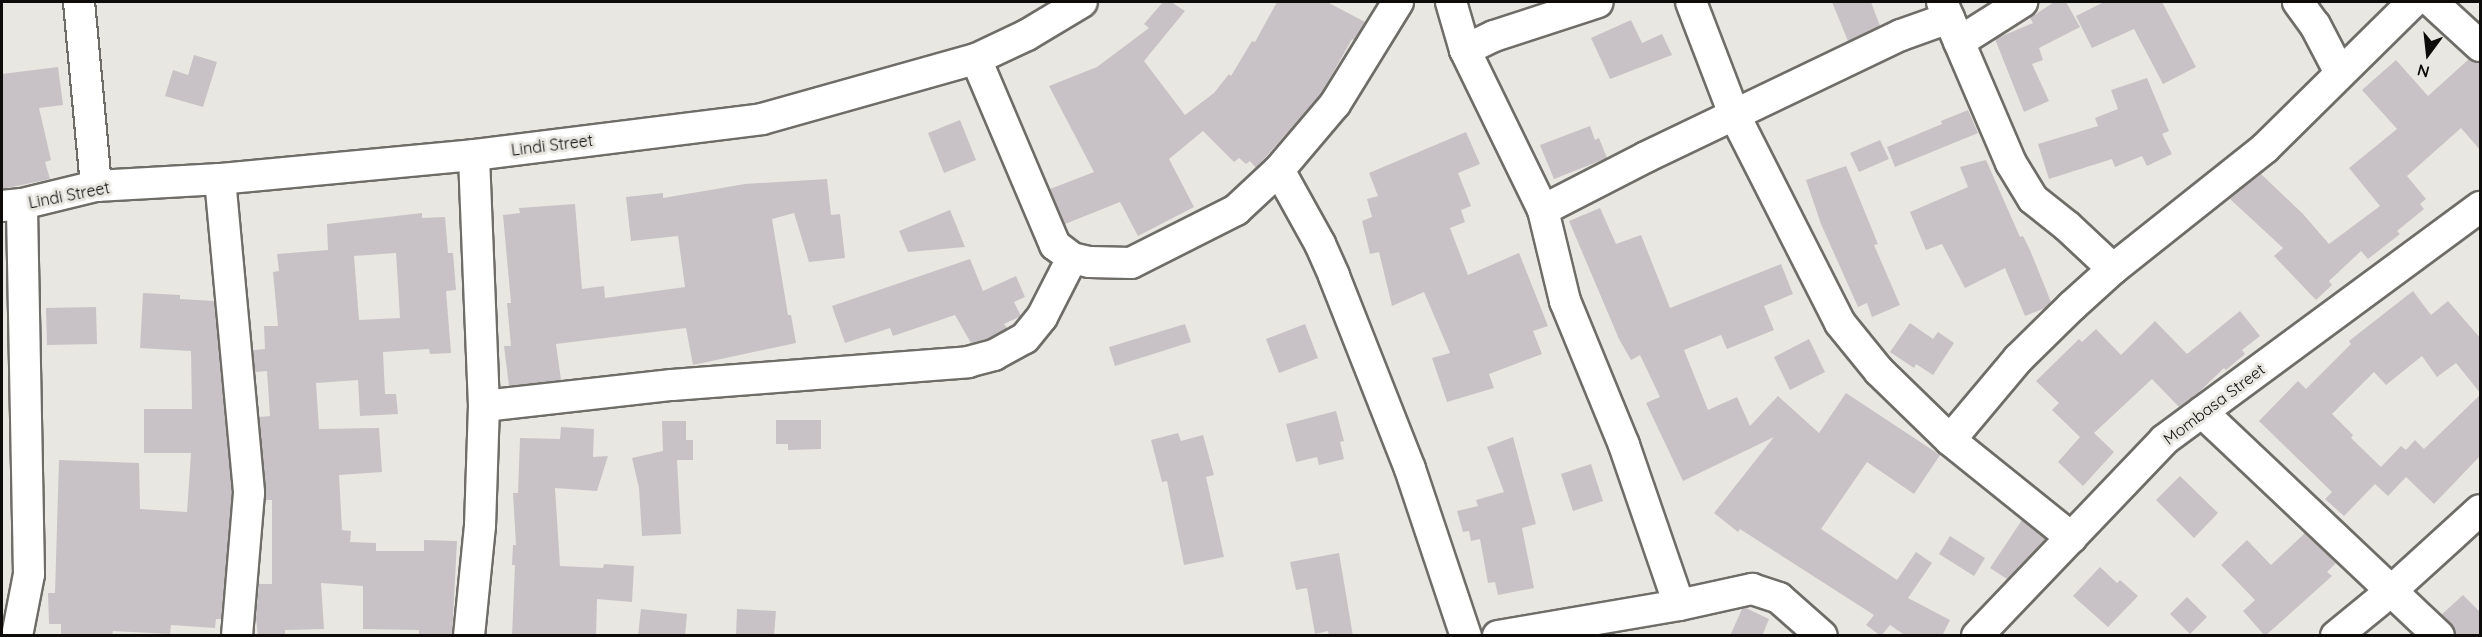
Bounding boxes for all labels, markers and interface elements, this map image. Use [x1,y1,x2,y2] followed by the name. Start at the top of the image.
[2398,24,2458,84] north arrow
[2415,60,2432,83] text: N
[510,130,594,160] street label: Lindi Street
[27,178,111,212] street label: Lindi Street
[2159,360,2269,448] street label: Mombasa Street

